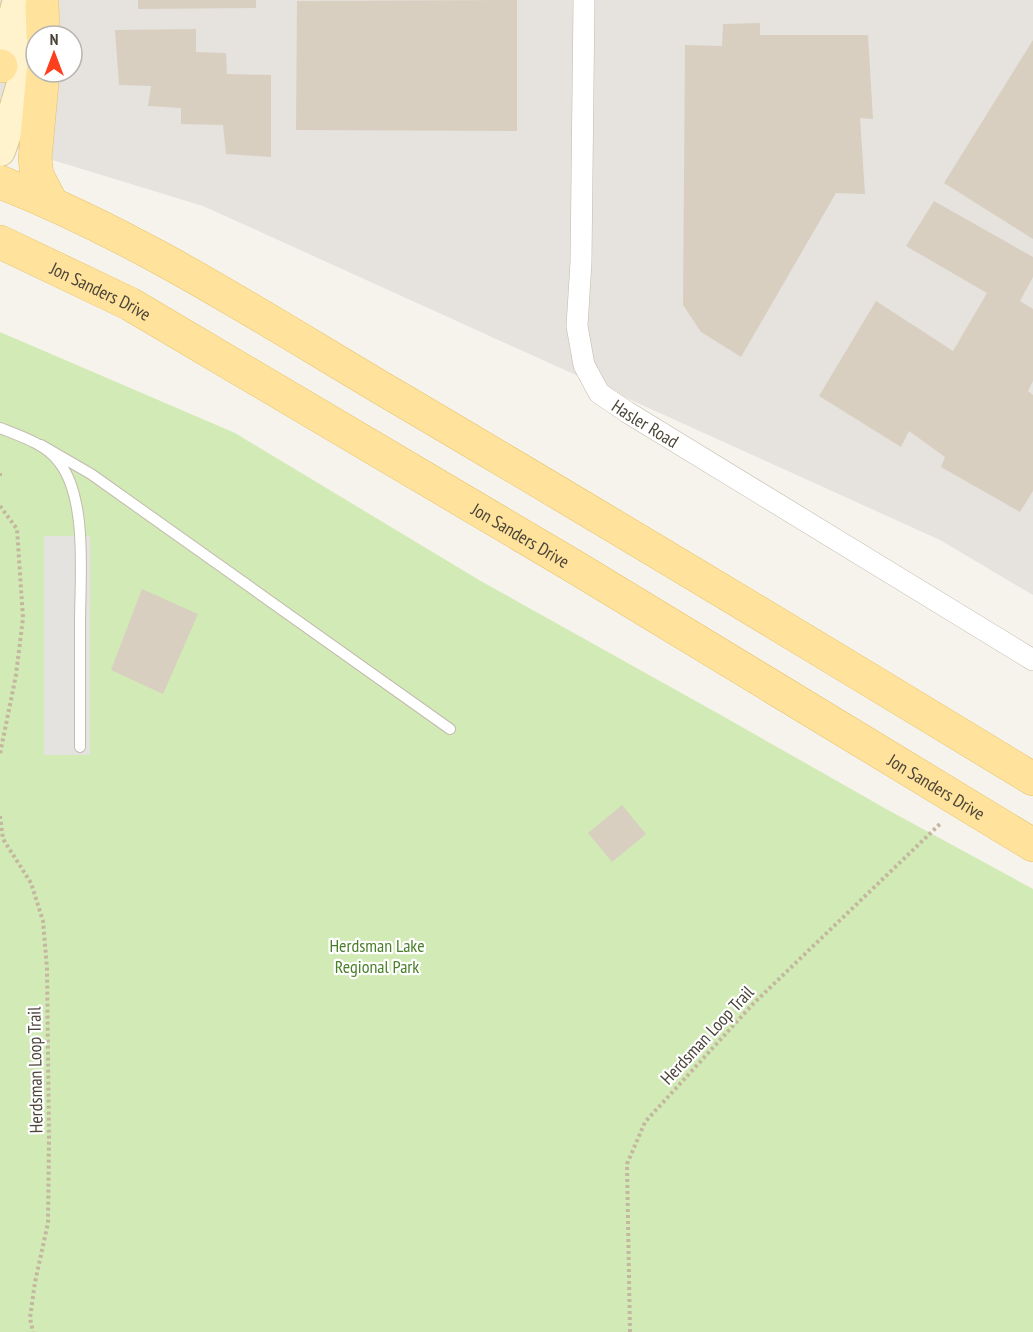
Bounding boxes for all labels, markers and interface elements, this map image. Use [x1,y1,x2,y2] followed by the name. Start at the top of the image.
[24,24,84,84] north arrow
[50,29,58,49] text: N
[46,256,155,325] street label: Jon Sanders Drive
[608,394,683,452] street label: Hasler Road
[467,497,574,573] street label: Jon Sanders Drive
[883,748,989,825] street label: Jon Sanders Drive
[329,934,425,978] park label: Herdsman Lake Regional Park
[655,980,759,1089] street label: Herdsman Loop Trail
[22,1006,48,1134] street label: Herdsman Loop Trail

